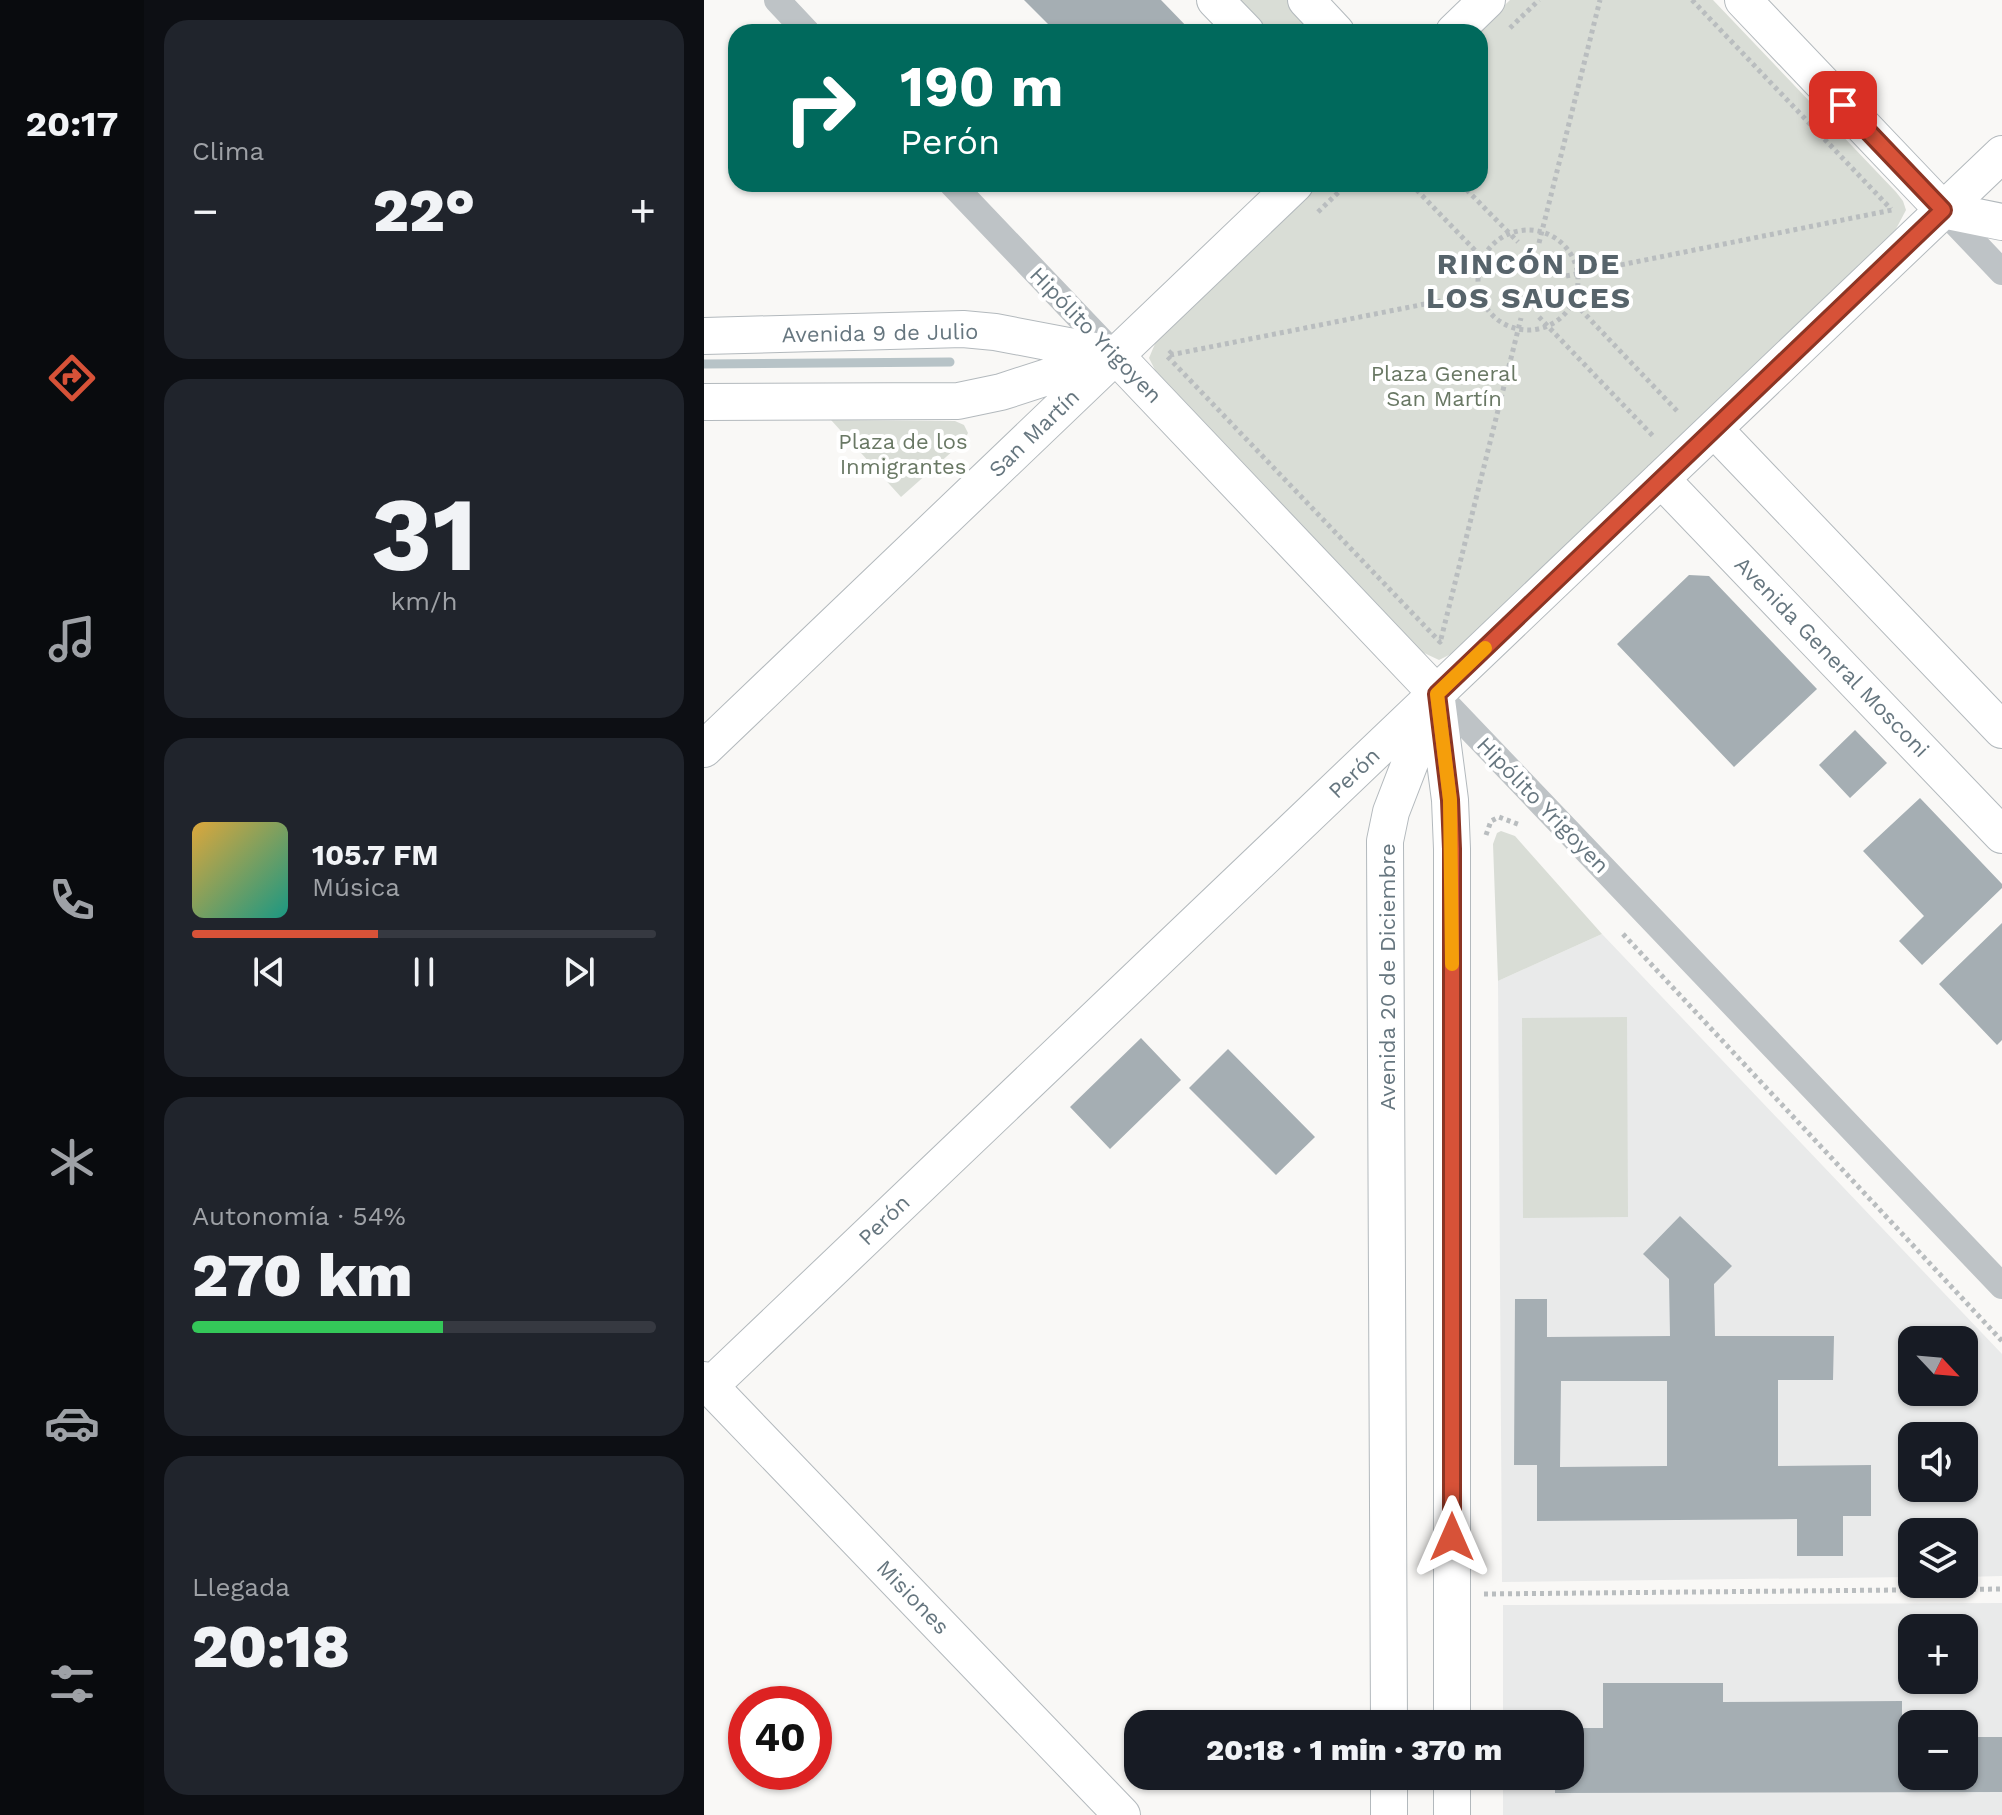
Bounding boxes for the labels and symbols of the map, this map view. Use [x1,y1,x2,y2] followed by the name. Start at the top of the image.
[1809,71,1877,139] pin
[1426,246,1632,315] district label: RINCÓN DE LOS SAUCES
[1025,262,1167,408] street label: Hipólito Yrigoyen
[781,319,979,347] street label: Avenida 9 de Julio
[1371,361,1518,411] park label: Plaza General San Martín
[984,384,1084,482] street label: San Martín
[838,429,968,479] park label: Plaza de los Inmigrantes
[1730,552,1934,762] street label: Avenida General Mosconi
[1472,732,1614,878] street label: Hipólito Yrigoyen
[1323,743,1385,803] street label: Perón
[1375,843,1400,1111] street label: Avenida 20 de Diciembre
[853,1190,915,1250] street label: Perón
[1898,1326,1978,1406] north arrow
[1410,1495,1494,1579] position arrow
[872,1555,954,1639] street label: Misiones
[728,1686,832,1790] speed limit sign: 40

